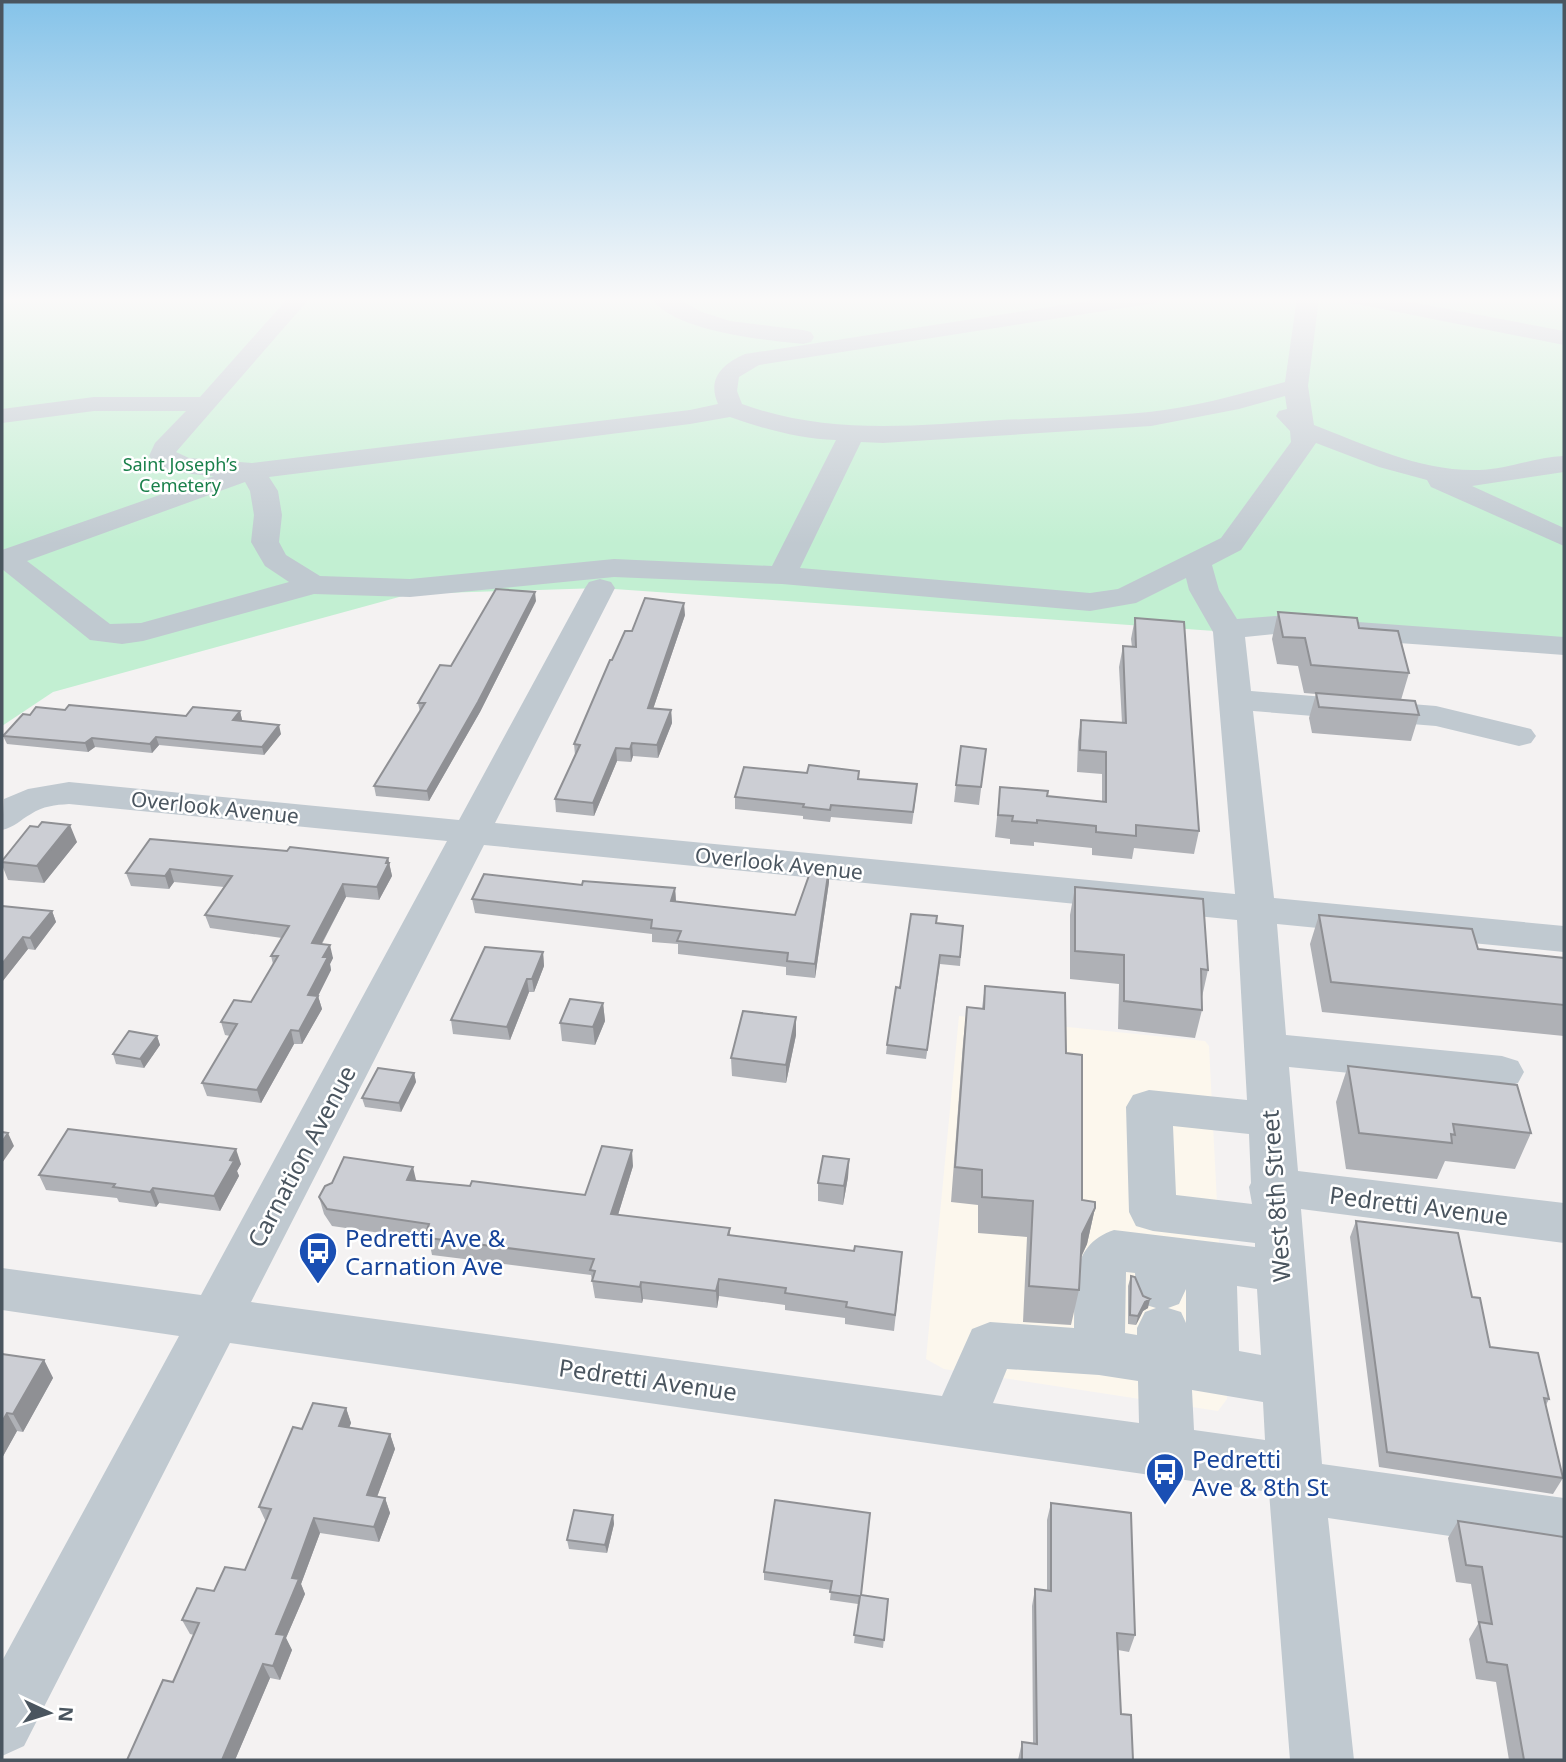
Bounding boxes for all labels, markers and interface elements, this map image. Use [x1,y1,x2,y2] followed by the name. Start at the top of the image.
[123,452,237,497] park label: Saint Joseph’s Cemetery
[130,784,300,830] street label: Overlook Avenue
[694,840,864,886] street label: Overlook Avenue
[239,1059,363,1253] street label: Carnation Avenue
[1253,1109,1297,1283] street label: West 8th Street
[1328,1178,1510,1232] street label: Pedretti Avenue
[345,1221,506,1282] place label: Pedretti Ave & Carnation Ave
[297,1230,339,1285] bus stop icon: Pedretti Ave & Carnation Ave
[557,1350,739,1408] street label: Pedretti Avenue
[1192,1442,1329,1503] place label: Pedretti Ave & 8th St
[1144,1451,1186,1506] bus stop icon: Pedretti Ave & 8th St
[14,1678,84,1748] north arrow
[52,1706,79,1723] text: N

